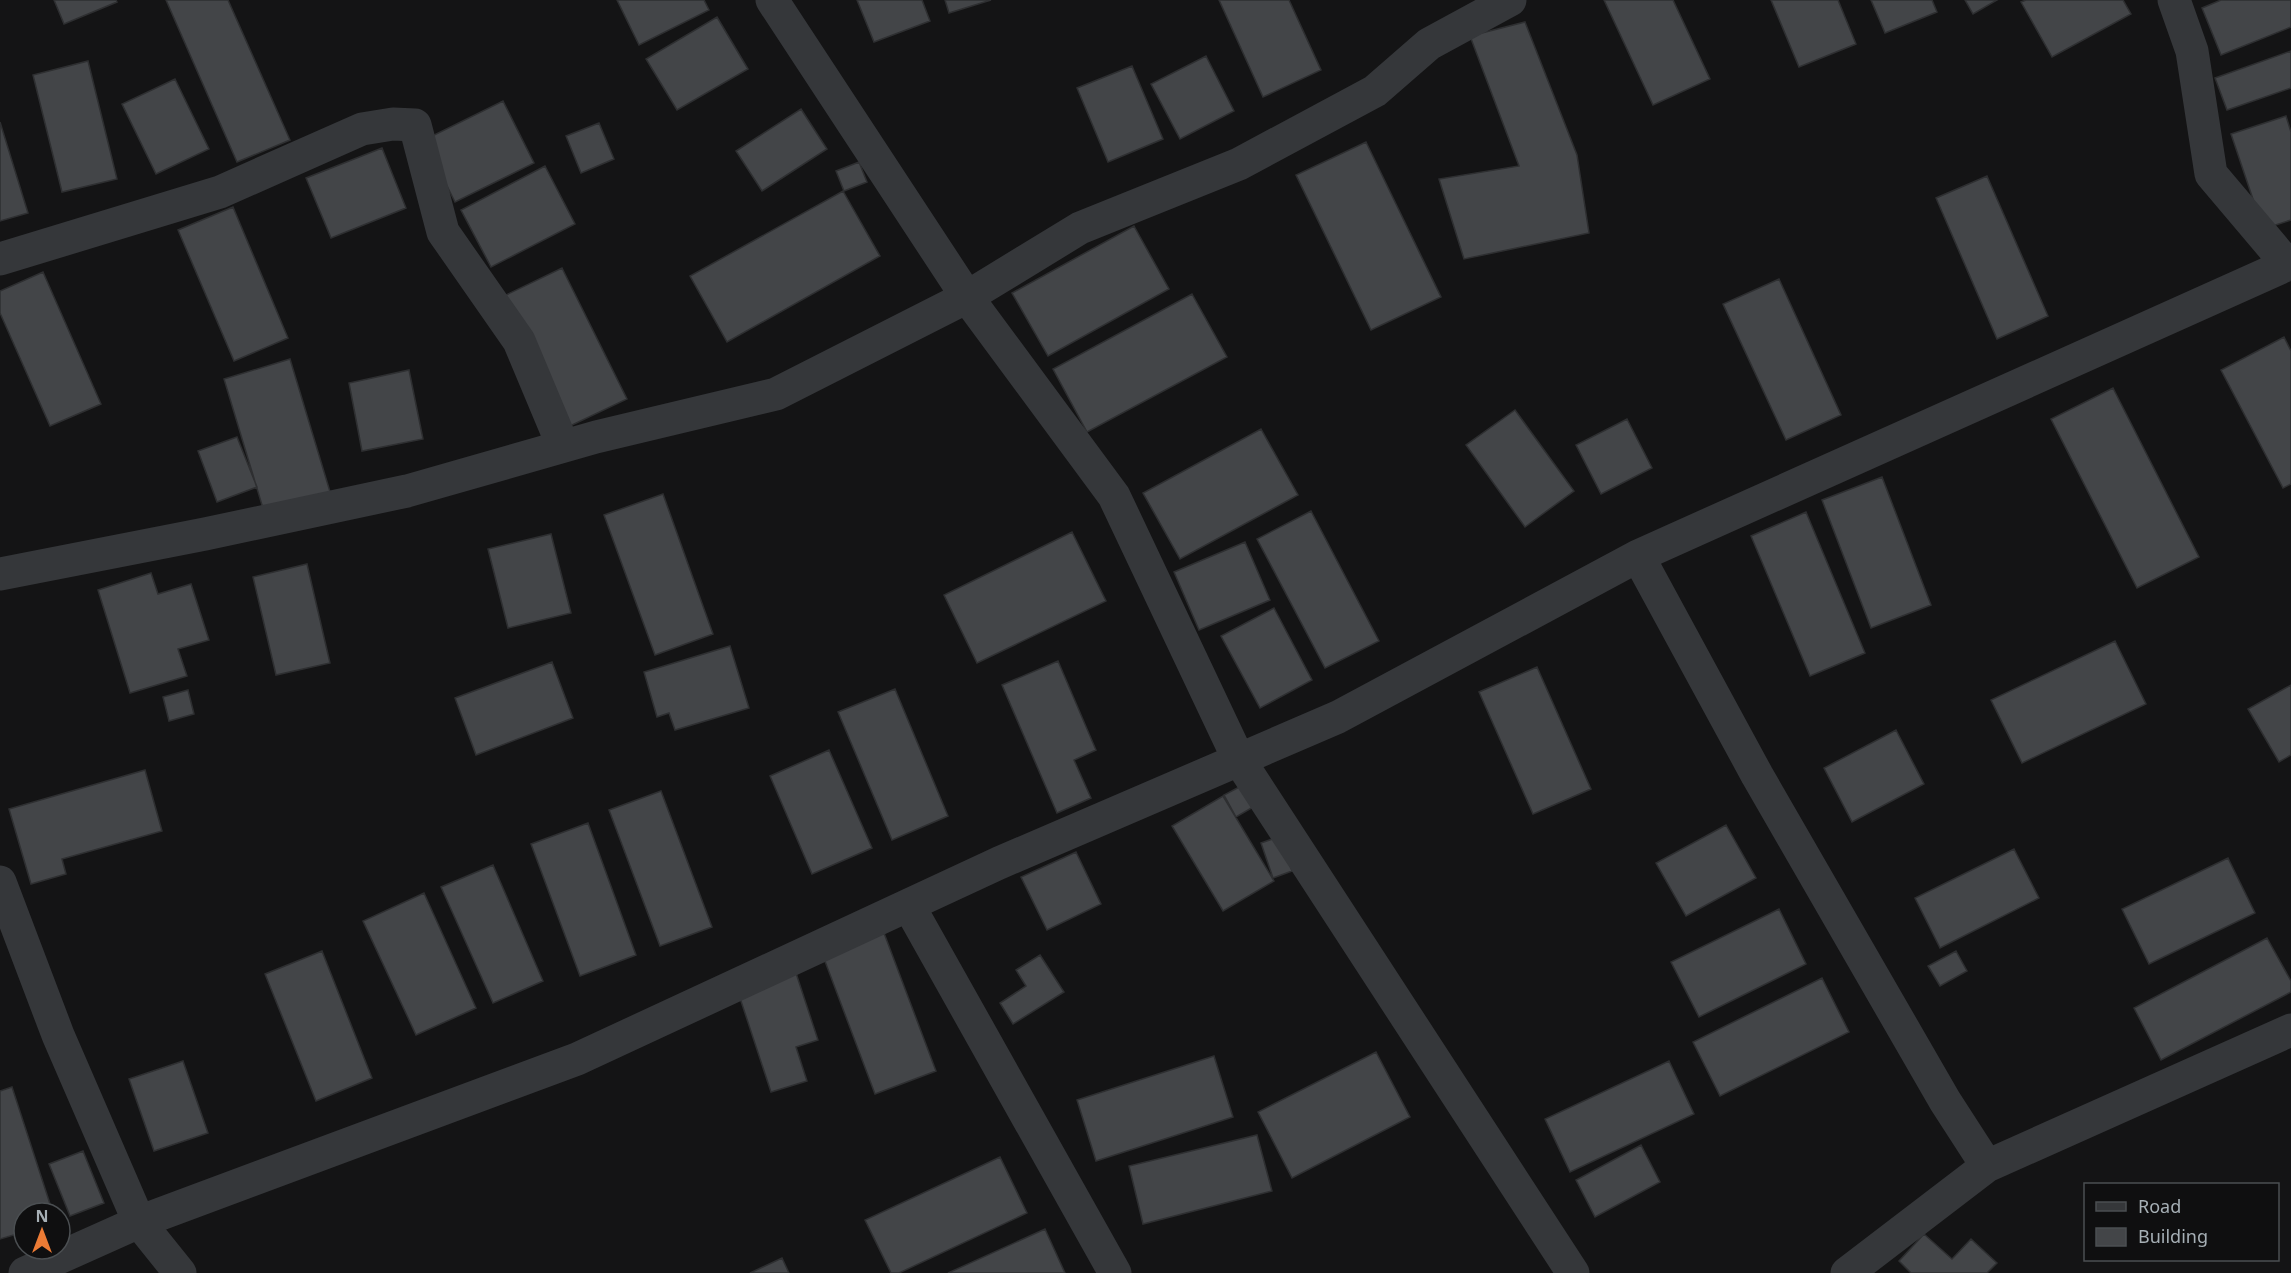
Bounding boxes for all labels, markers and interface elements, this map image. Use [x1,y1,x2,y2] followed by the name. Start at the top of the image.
[2084,1183,2279,1261] legend
[2138,1194,2181,1218] text: Road
[12,1201,72,1261] north arrow
[35,1205,49,1227] text: N
[2138,1224,2208,1248] text: Building

